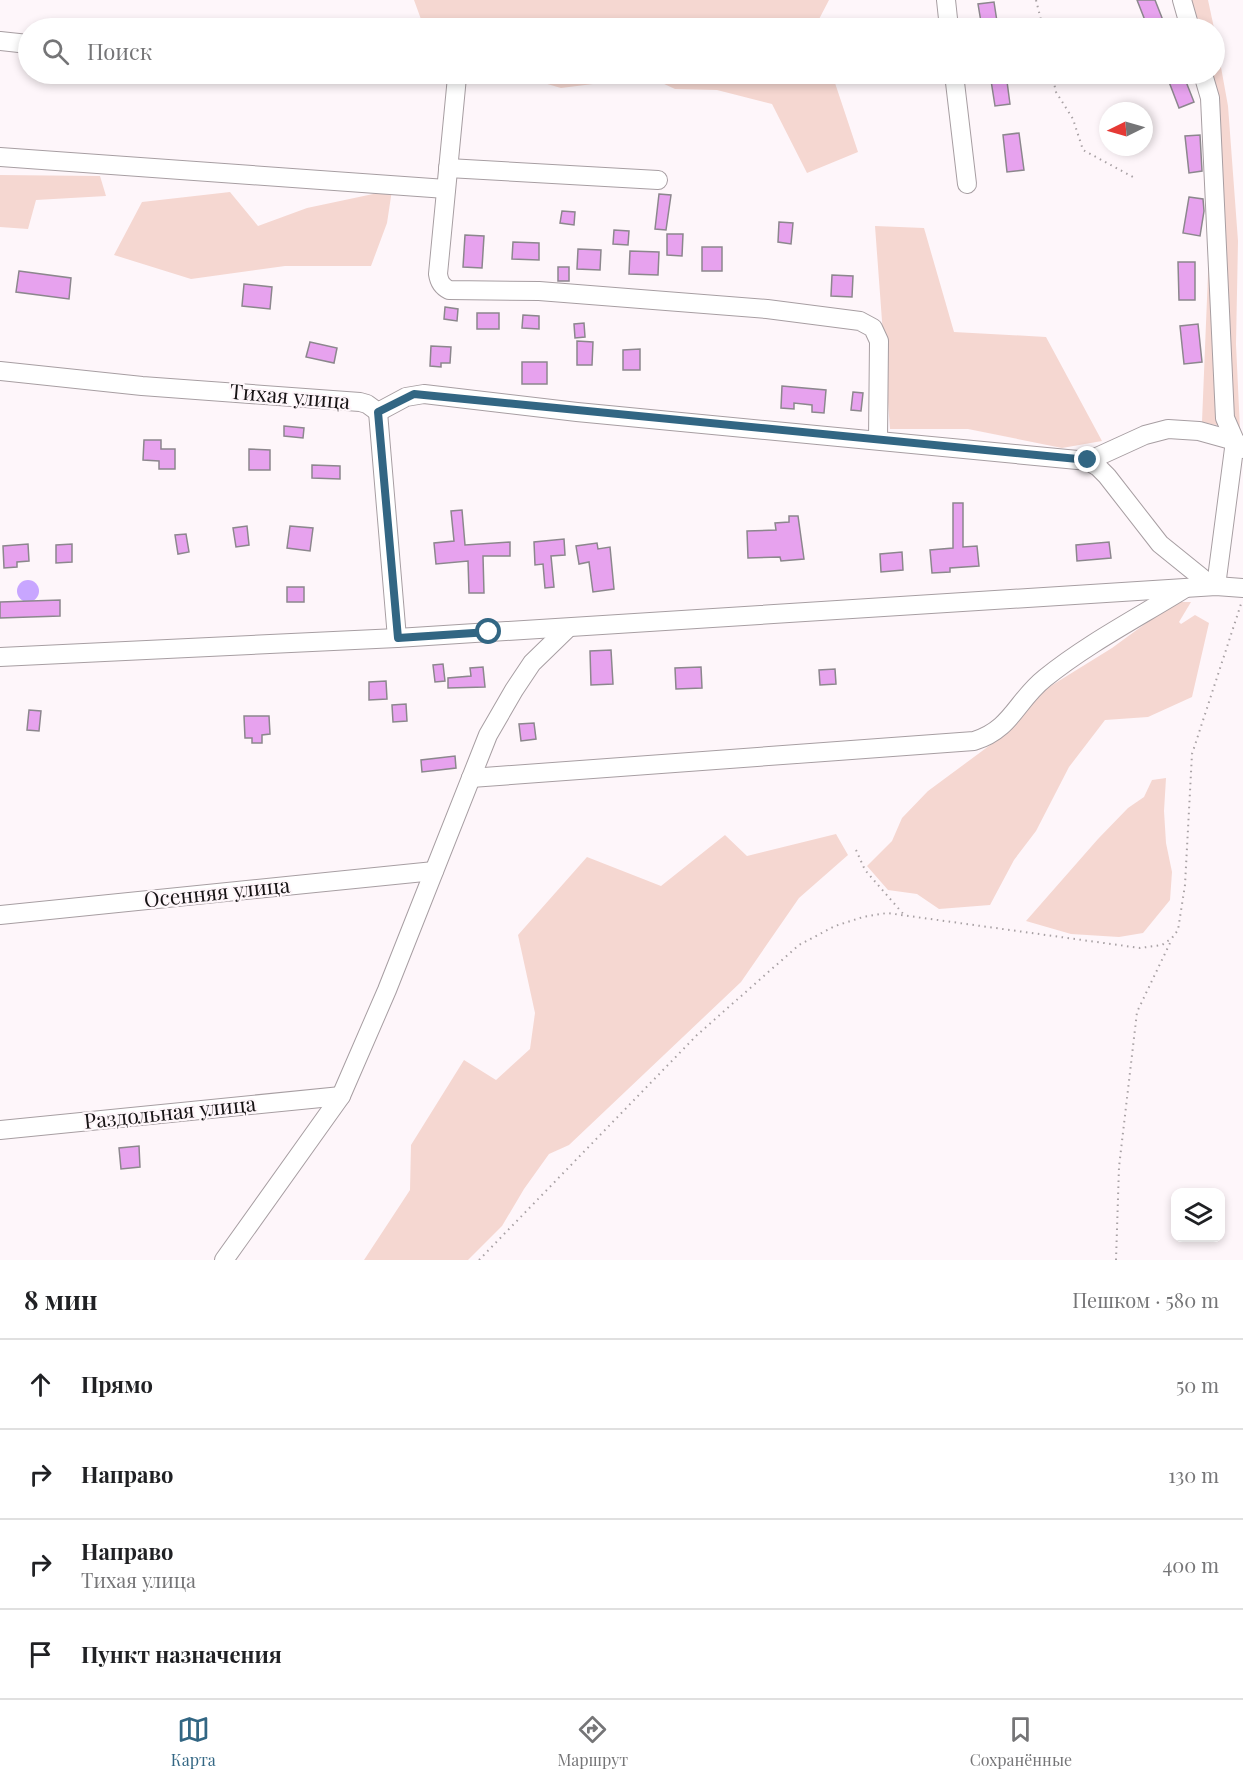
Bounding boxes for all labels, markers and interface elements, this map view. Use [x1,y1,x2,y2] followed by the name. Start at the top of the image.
[18,18,1225,84] search box
[39,35,72,68] icon: search
[87,36,152,66] text: Поиск
[1099,102,1153,156] north arrow
[229,376,352,414] street label: Тихая улица
[1074,446,1100,472] route end
[475,618,501,644] route start
[142,869,292,913] street label: Осенняя улица
[82,1088,258,1134] street label: Раздольная улица
[1171,1188,1225,1242] map controls
[1171,1188,1225,1242] button: layers
[24,1282,98,1317] text: 8 мин
[1072,1286,1219,1313] text: Пешком · 580 m
[24,1368,57,1401] icon: ahead
[81,1369,153,1399] text: Прямо
[1176,1371,1219,1398] text: 50 m
[24,1458,57,1491] icon: right
[81,1459,174,1489] text: Направо
[1168,1461,1219,1488] text: 130 m
[81,1536,174,1566] text: Направо
[24,1548,57,1581] icon: right
[1162,1551,1219,1578] text: 400 m
[81,1566,196,1593] text: Тихая улица
[24,1638,57,1671] icon: arrive
[81,1639,282,1669] text: Пункт назначения
[171,1713,216,1770] tab: Карта
[558,1713,628,1770] tab: Маршрут
[970,1713,1072,1770] tab: Сохранённые

